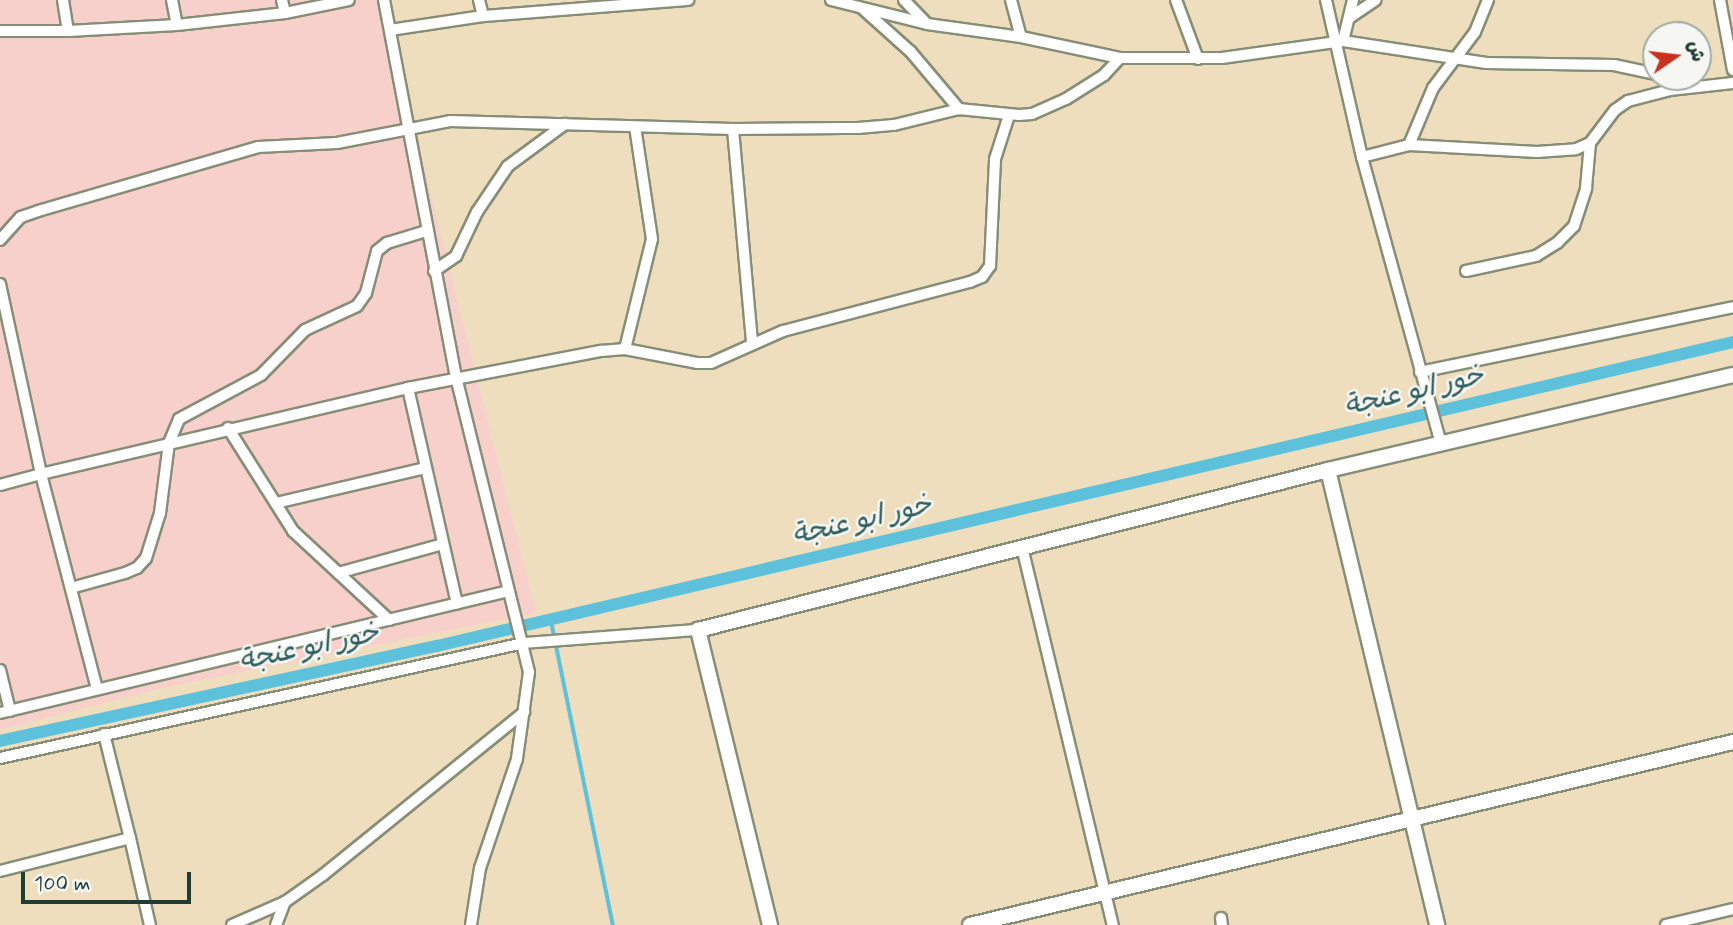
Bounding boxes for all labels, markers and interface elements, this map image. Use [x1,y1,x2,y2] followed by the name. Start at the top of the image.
[1642,21,1712,91] north arrow
[1681,38,1711,64] text: ش
[1341,360,1487,424] water label: خور ابو عنجة
[789,489,935,553] water label: خور ابو عنجة
[236,617,382,679] water label: خور ابو عنجة
[24,858,194,902] scale bar
[34,870,90,898] text: 100 m

